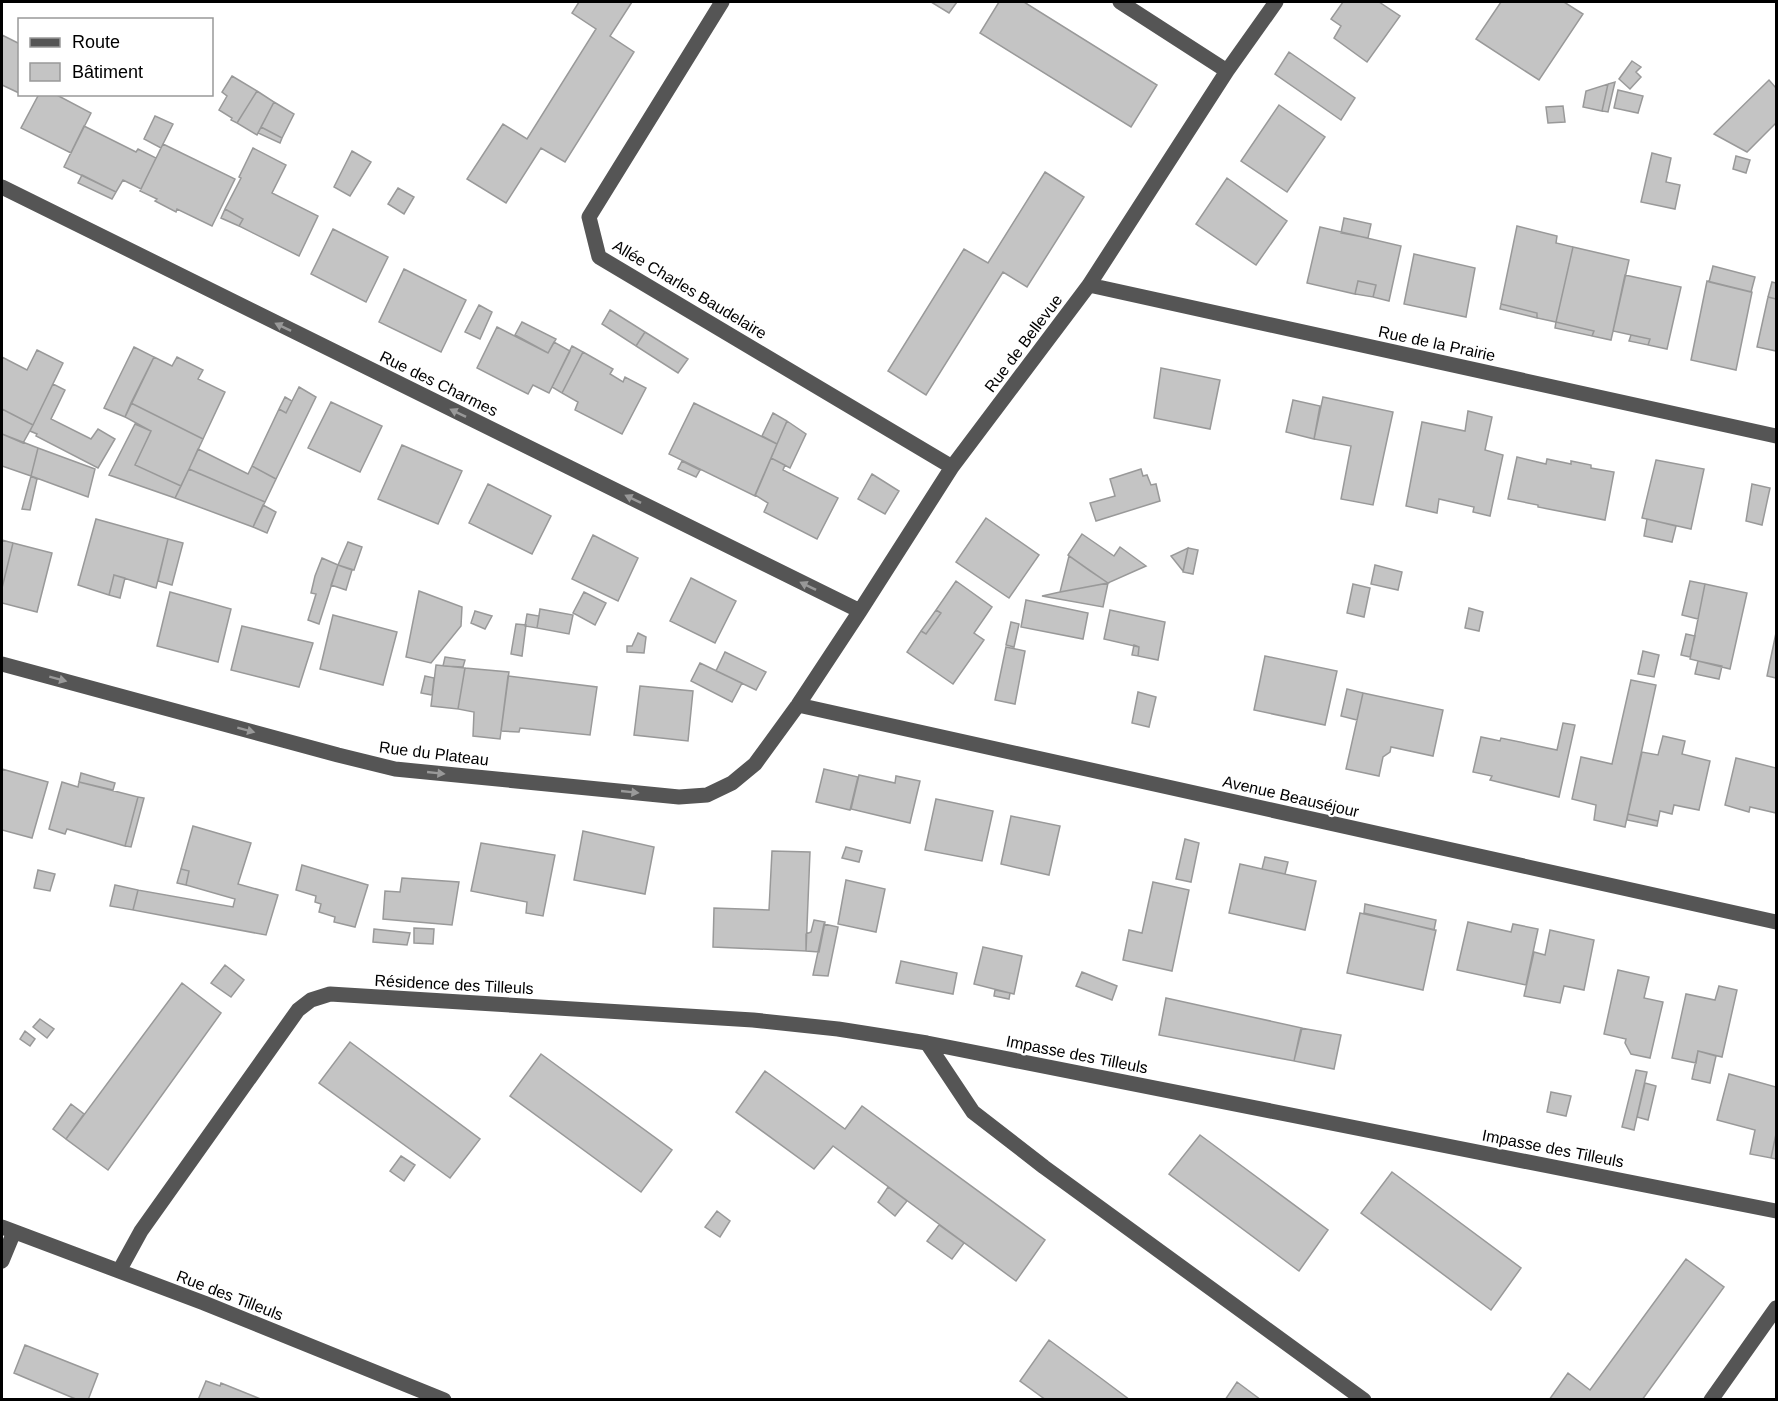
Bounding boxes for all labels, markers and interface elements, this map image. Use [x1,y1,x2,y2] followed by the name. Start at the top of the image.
[18,18,213,96] legend
[72,32,120,52] text: Route
[72,62,143,82] text: Bâtiment
[610,237,770,342] street label: Allée Charles Baudelaire
[981,291,1066,395] street label: Rue de Bellevue
[274,322,292,332] one-way arrow
[1377,323,1497,364] street label: Rue de la Prairie
[377,348,500,419] street label: Rue des Charmes
[449,408,466,418] one-way arrow
[624,495,641,504] one-way arrow
[799,581,816,590] one-way arrow
[49,675,67,685] one-way arrow
[237,726,255,735] one-way arrow
[378,738,490,769] street label: Rue du Plateau
[427,768,446,778] one-way arrow
[1221,773,1361,821] street label: Avenue Beauséjour
[621,787,640,797] one-way arrow
[374,972,534,997] street label: Résidence des Tilleuls
[1005,1032,1149,1077] street label: Impasse des Tilleuls
[1481,1126,1625,1171] street label: Impasse des Tilleuls
[174,1267,286,1324] street label: Rue des Tilleuls

